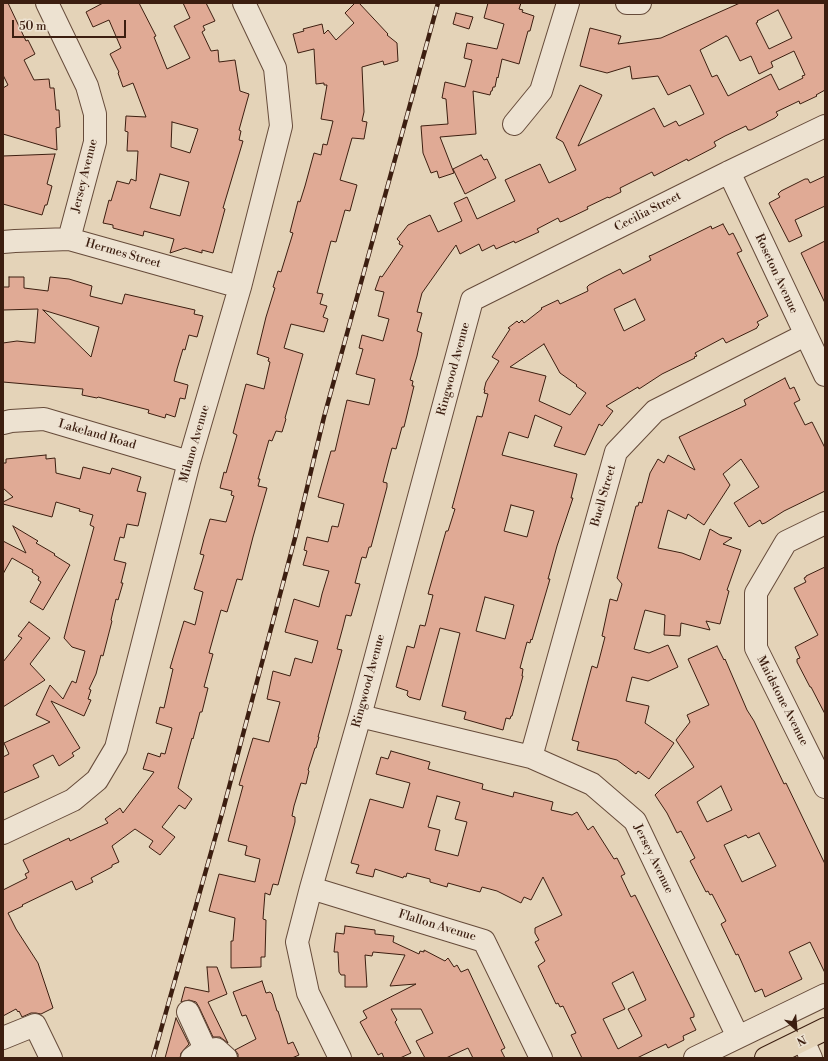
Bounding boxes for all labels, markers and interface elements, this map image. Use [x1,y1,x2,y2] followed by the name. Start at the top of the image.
[14,12,128,38] scale bar
[19,19,47,34] text: 50 m
[69,138,101,214] street label: Jersey Avenue
[612,189,684,235] street label: Cecilia Street
[751,232,801,316] street label: Roseton Avenue
[84,236,162,272] street label: Hermes Street
[435,321,473,417] street label: Ringwood Avenue
[177,404,213,484] street label: Milano Avenue
[56,417,138,453] street label: Lakeland Road
[588,463,620,529] street label: Buell Street
[350,633,388,729] street label: Ringwood Avenue
[753,654,811,748] street label: Maidstone Avenue
[630,822,676,896] street label: Jersey Avenue
[396,907,478,945] street label: Flallon Avenue
[776,1009,816,1049] north arrow
[794,1032,808,1048] text: N

